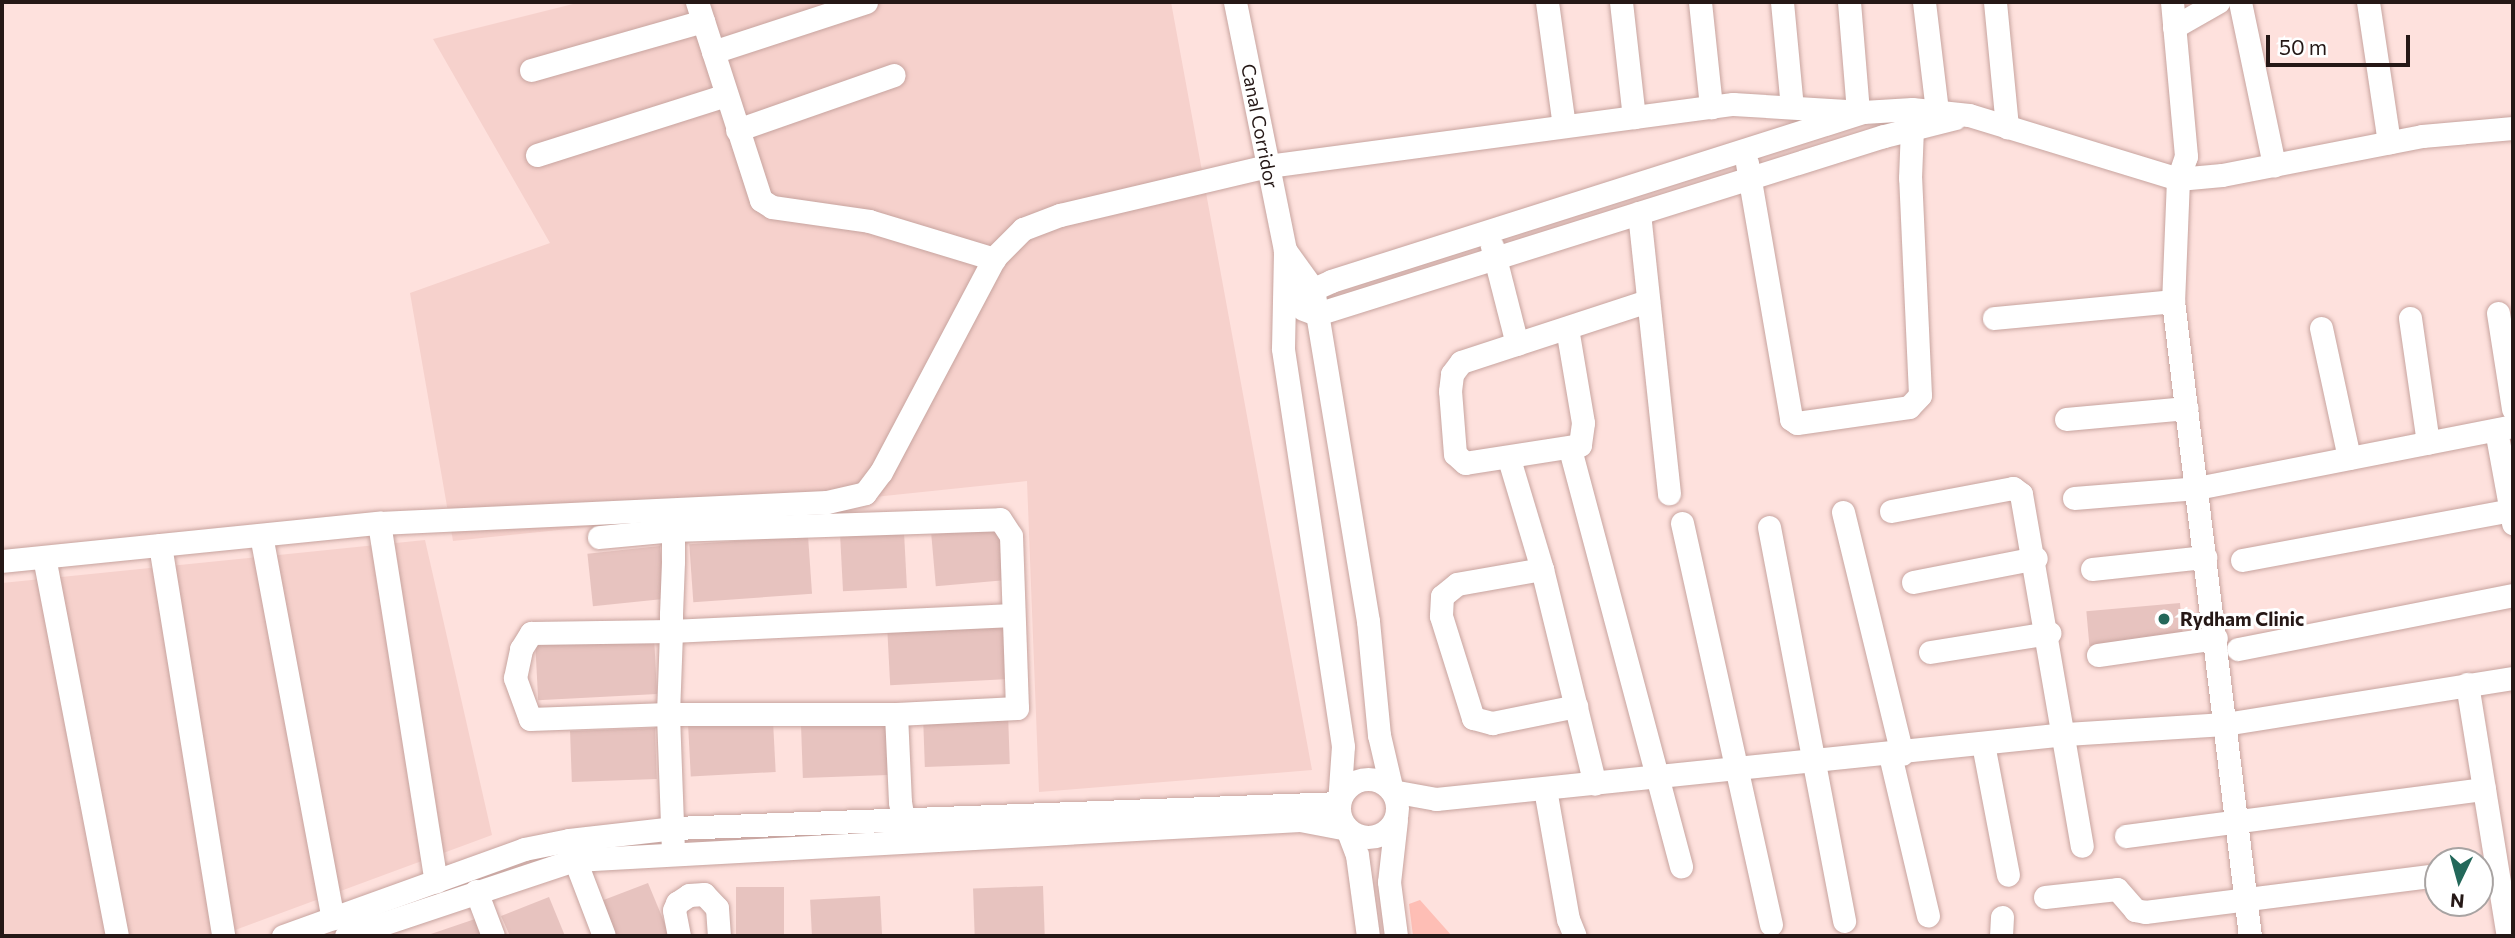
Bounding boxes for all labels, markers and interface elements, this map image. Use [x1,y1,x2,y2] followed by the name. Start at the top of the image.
[2270,21,2414,65] scale bar
[2279,34,2327,59] text: 50 m
[1237,62,1283,190] street label: Canal Corridor
[2180,608,2304,630] place label: Rydham Clinic
[2154,609,2174,629] marker: Rydham Clinic
[2424,847,2494,917] north arrow
[2449,889,2465,914] text: N

